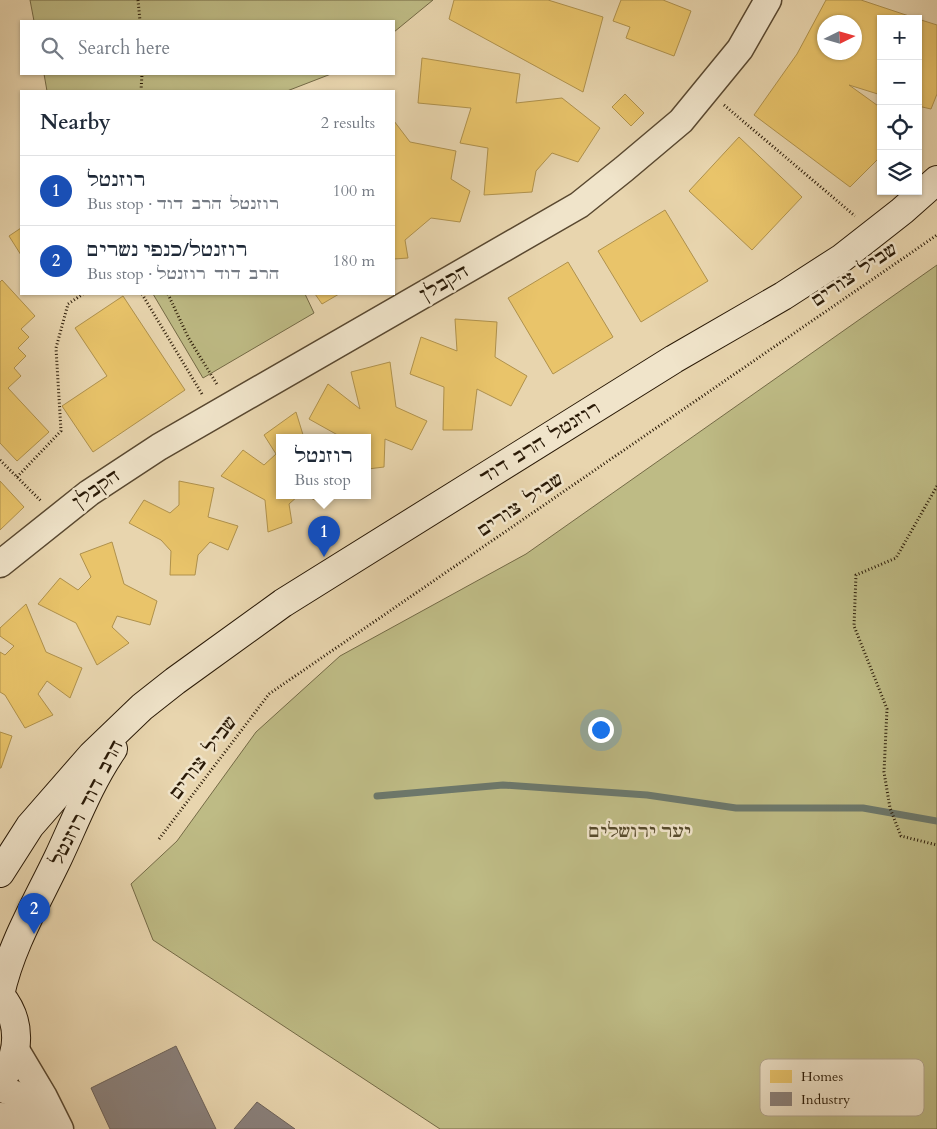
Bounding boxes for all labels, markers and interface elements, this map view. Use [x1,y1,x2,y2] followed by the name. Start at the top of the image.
[817,15,862,60] north arrow
[877,15,922,195] map controls
[877,15,922,60] button: +
[20,20,395,75] search box
[38,34,66,62] icon: search
[78,35,170,61] text: Search here
[877,60,922,105] button: −
[877,105,922,150] button: locate
[40,108,111,137] text: Nearby
[321,112,375,134] text: 2 results
[877,150,922,195] button: layers
[87,167,146,193] text: רוזנטל
[52,180,60,202] text: 1
[333,180,375,202] text: 100 m
[87,193,279,215] text: Bus stop · רוזנטל הרב דוד
[87,237,248,263] text: רוזנטל/כנפי נשרים
[806,237,902,313] street label: שביל צורים
[52,250,60,272] text: 2
[333,250,375,272] text: 180 m
[415,259,473,307] street label: הקבלן
[87,263,279,285] text: Bus stop · הרב דוד רוזנטל
[475,396,605,490] street label: רוזנטל הרב דוד
[276,434,371,499] popup
[294,443,353,469] text: רוזנטל
[67,464,125,514] street label: הקבלן
[472,467,568,543] street label: שביל צורים
[294,469,351,491] text: Bus stop
[308,516,340,557] pin: 1
[163,711,243,805] street label: שביל צורים
[588,717,614,743] your location
[45,736,129,870] street label: הרב דוד רוזנטל
[589,819,691,844] park label: יער ירושלים
[18,893,50,934] pin: 2
[760,1059,924,1116] legend
[801,1067,843,1086] text: Homes
[801,1090,851,1109] text: Industry

